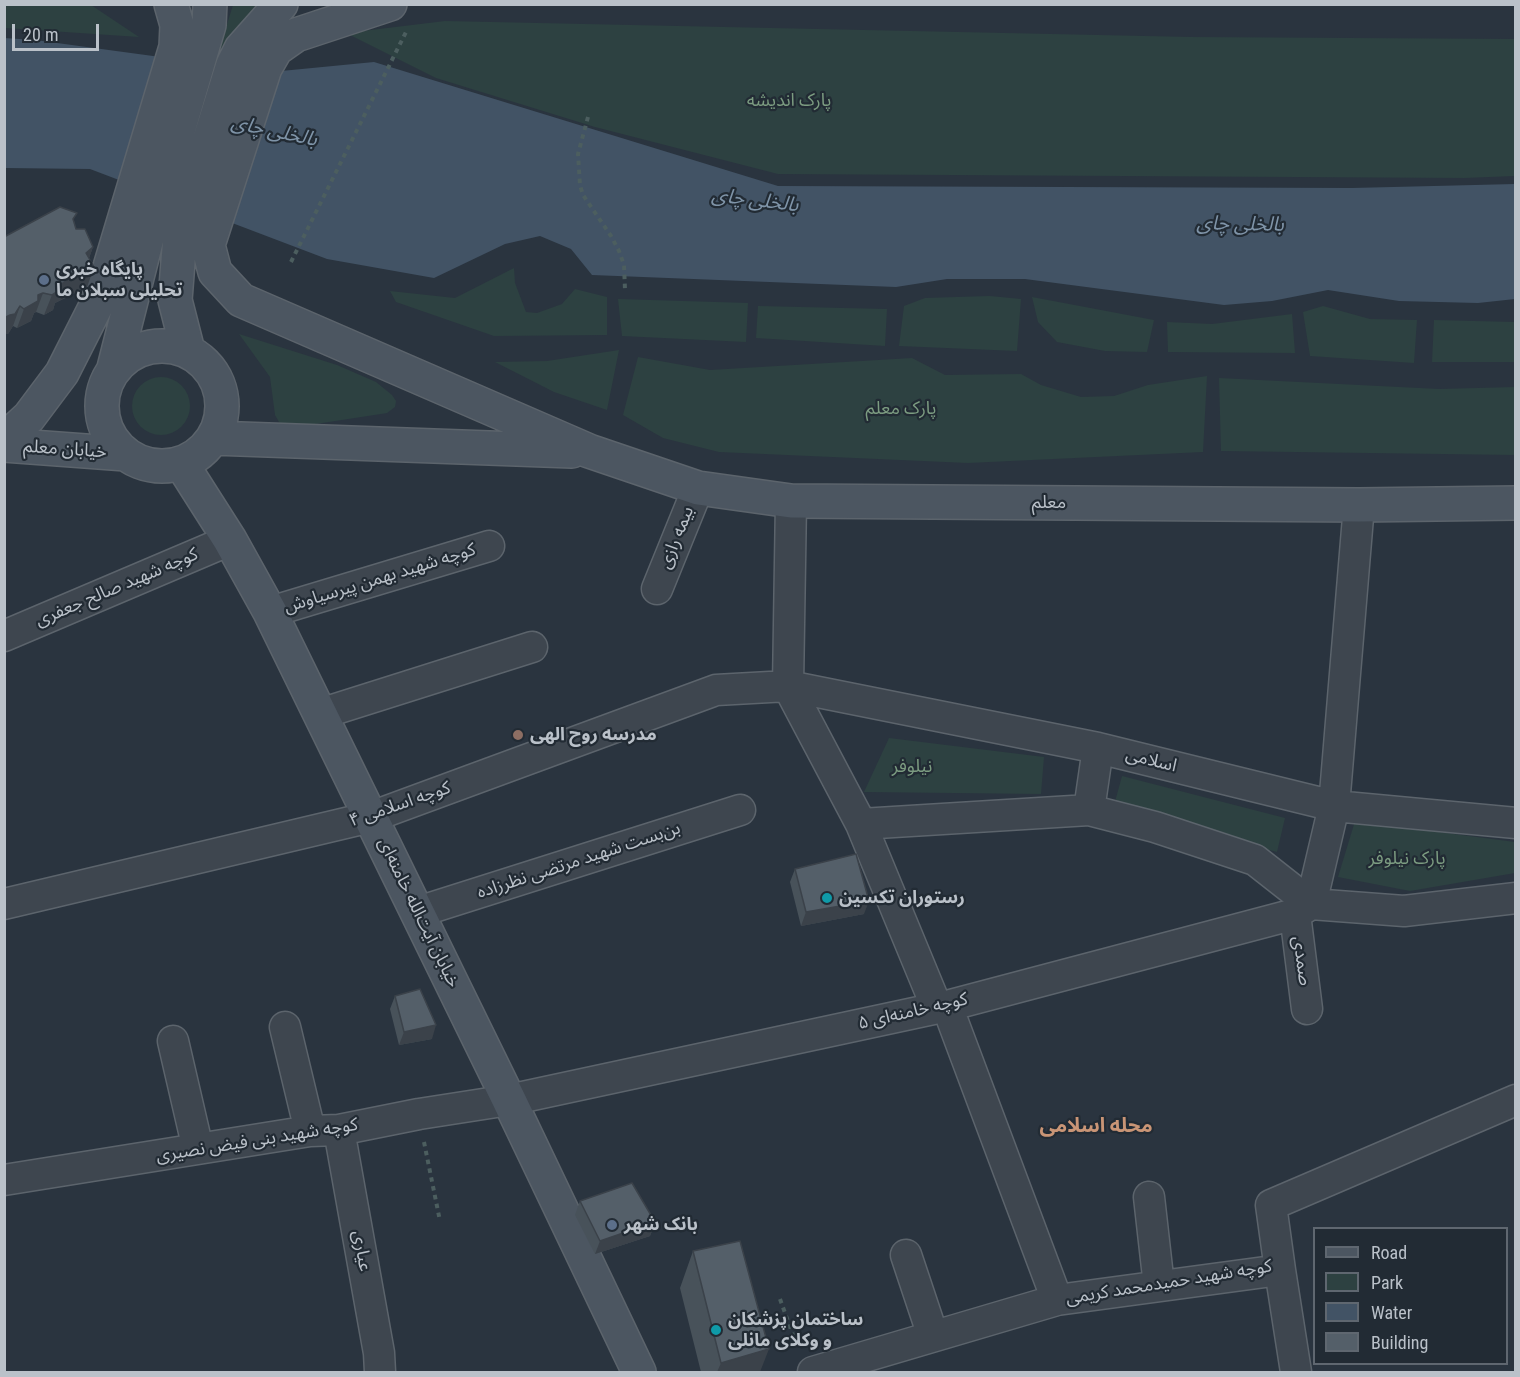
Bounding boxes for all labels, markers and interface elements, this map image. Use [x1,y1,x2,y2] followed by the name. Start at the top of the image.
[15,12,102,50] scale bar
[23,24,58,45] text: 20 m
[747,90,831,112] park label: پارک اندیشه
[229,111,319,153] water label: بالخلی چای
[710,184,800,218] water label: بالخلی چای
[1196,212,1284,238] water label: بالخلی چای
[56,259,182,302] place label: پایگاه خبری تحلیلی سبلان ما
[37,273,51,287] marker: پایگاه خبری تحلیلی سبلان ما
[866,398,936,420] park label: پارک معلم
[23,436,107,464] street label: خیابان معلم
[1032,492,1066,514] street label: معلم
[655,504,699,572] street label: بیمه رازی
[282,540,478,618] street label: کوچه شهید بهمن پیرسیاوش
[32,544,202,632] street label: کوچه شهید صالح جعفری
[530,724,657,746] place label: مدرسه روح الهی
[511,728,525,742] marker: مدرسه روح الهی
[1123,744,1179,778] street label: اسلامی
[892,756,932,778] park label: نیلوفر
[347,778,453,832] street label: کوچه اسلامی ۴
[475,818,683,904] street label: بن‌بست شهید مرتضی نظرزاده
[372,835,464,991] street label: خیابان آیت‌الله خامنه‌ای
[1368,848,1446,870] park label: پارک نیلوفر
[839,887,965,909] place label: رستوران تکسین
[820,891,834,905] marker: رستوران تکسین
[1287,935,1315,987] street label: صمدی
[856,989,970,1035] street label: کوچه خامنه‌ای ۵
[155,1114,359,1168] street label: کوچه شهید بنی فیض نصیری
[1039,1115,1153,1139] district label: محله اسلامی
[624,1214,698,1236] place label: بانک شهر
[605,1218,619,1232] marker: بانک شهر
[1313,1227,1508,1365] legend
[347,1229,375,1273] street label: عیاری
[1371,1242,1407,1263] text: Road
[1064,1256,1274,1310] street label: کوچه شهید حمیدمحمد کریمی
[1371,1272,1403,1293] text: Park
[1371,1302,1412,1323] text: Water
[728,1309,863,1352] place label: ساختمان پزشکان و وکلای مانلی
[709,1323,723,1337] marker: ساختمان پزشکان و وکلای مانلی
[1371,1332,1428,1353] text: Building

